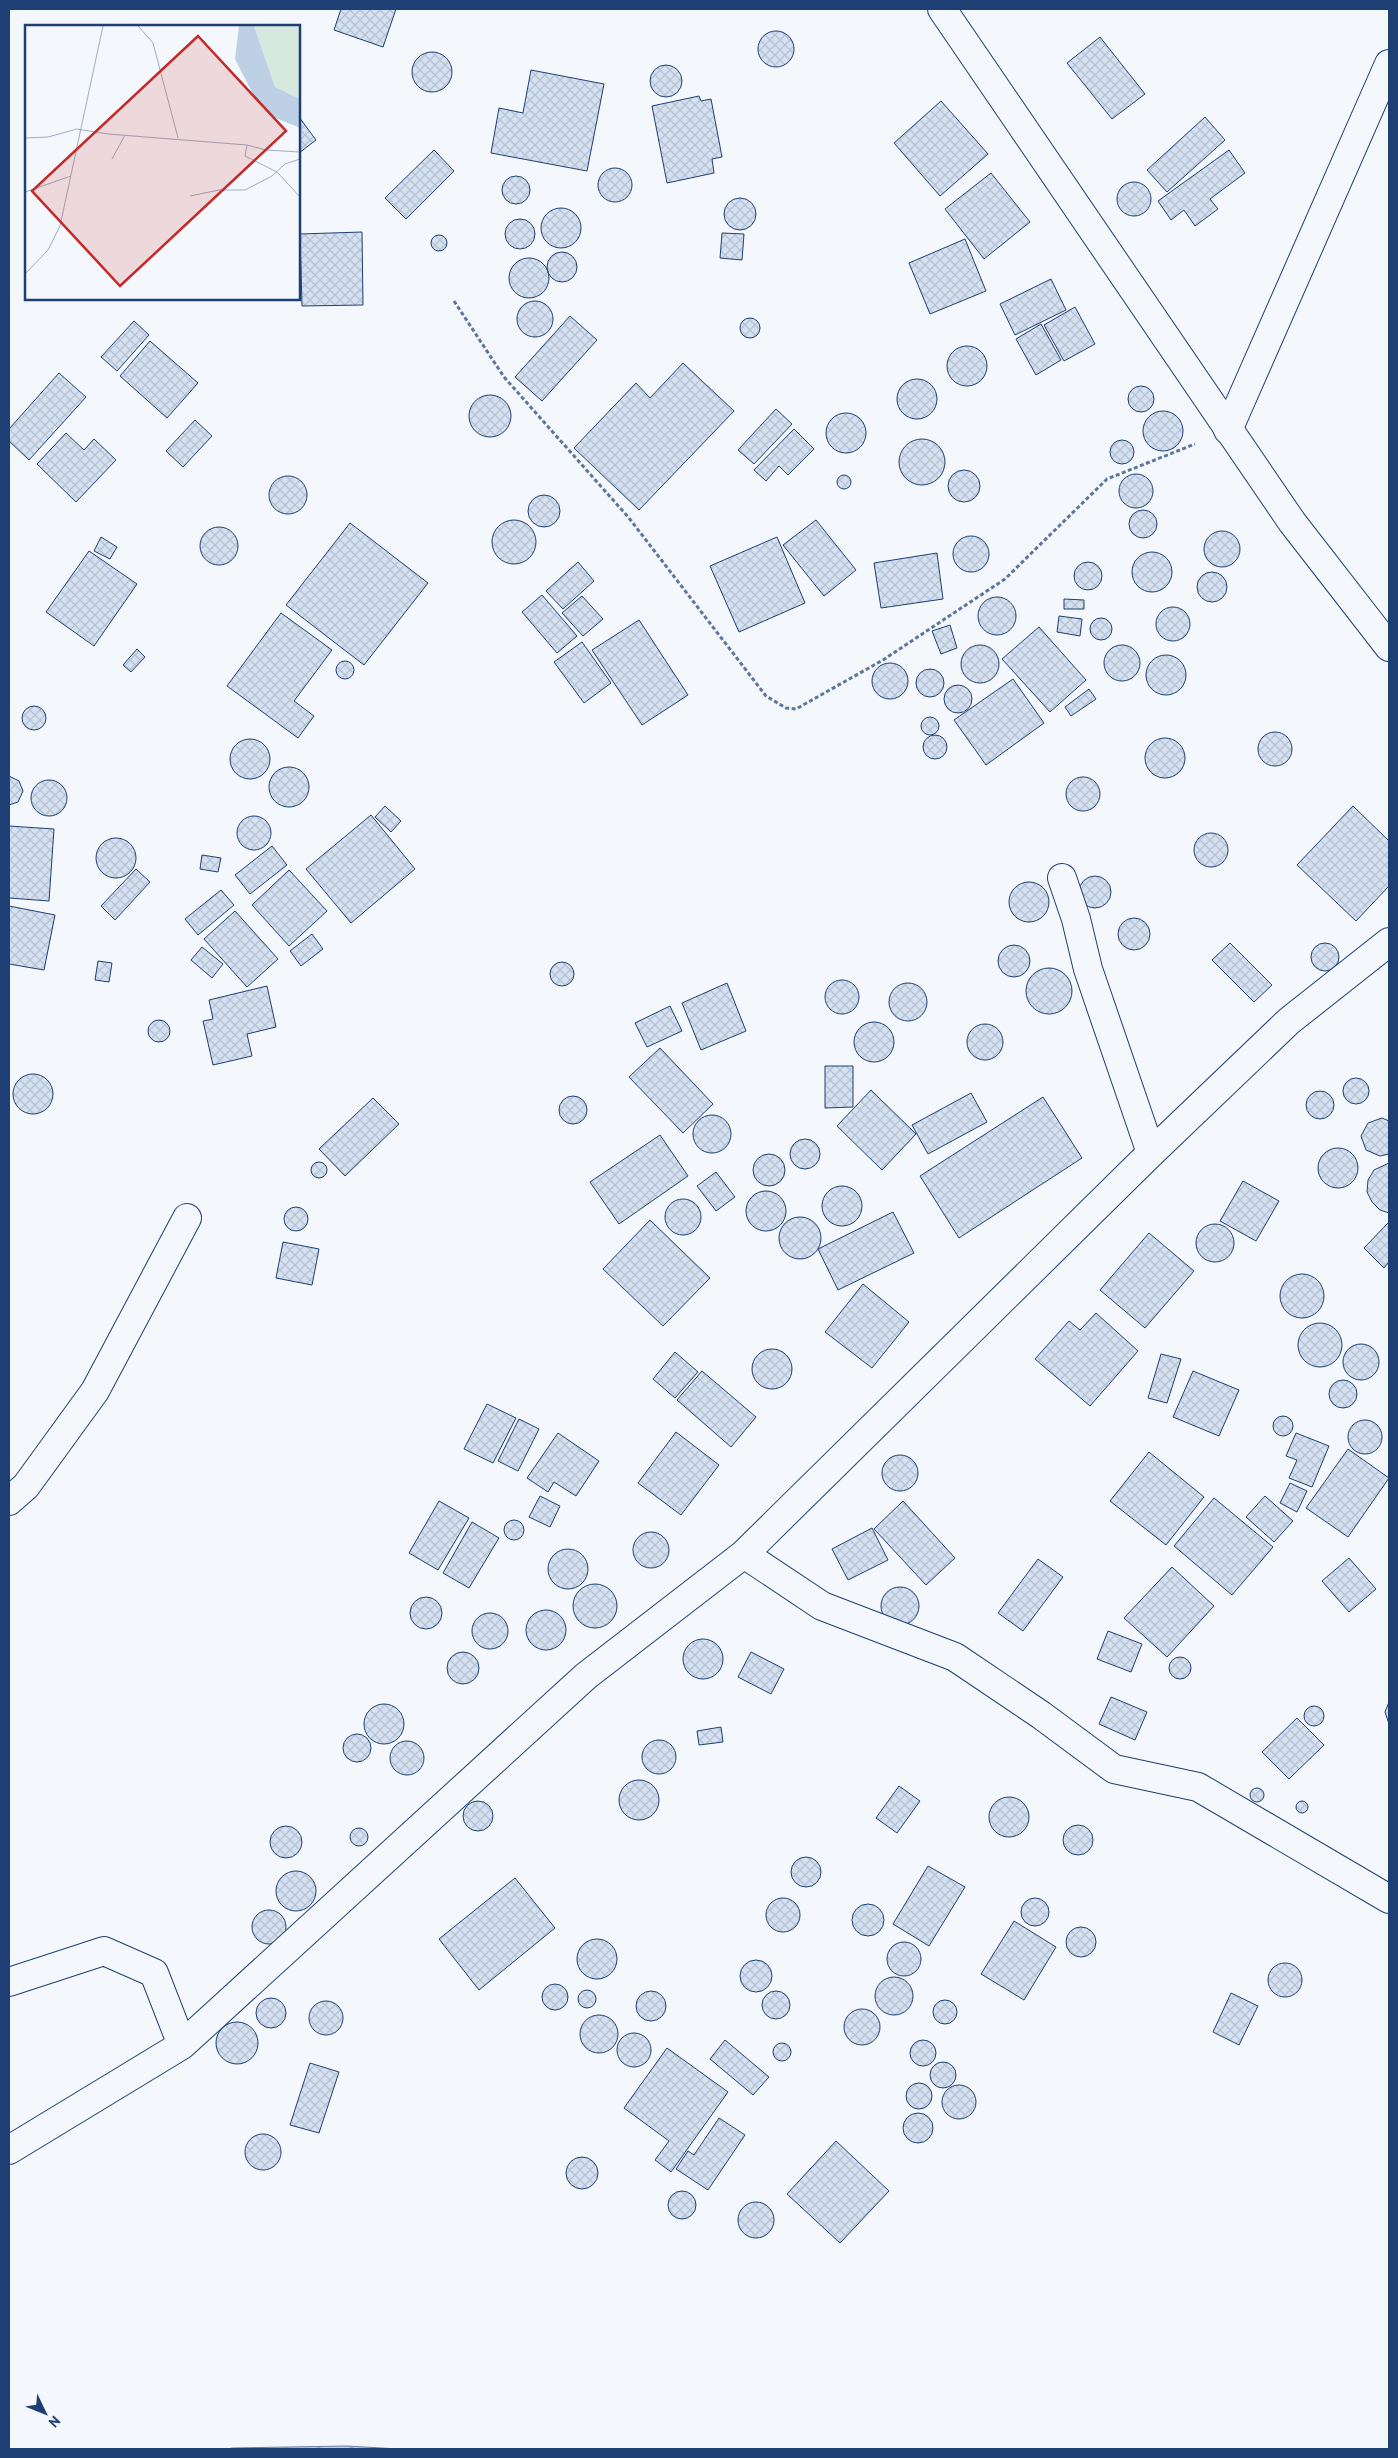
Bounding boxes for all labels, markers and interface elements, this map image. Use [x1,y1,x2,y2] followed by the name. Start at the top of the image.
[25,25,300,300] inset map
[20,2388,70,2438] north arrow
[45,2412,64,2431] text: N

